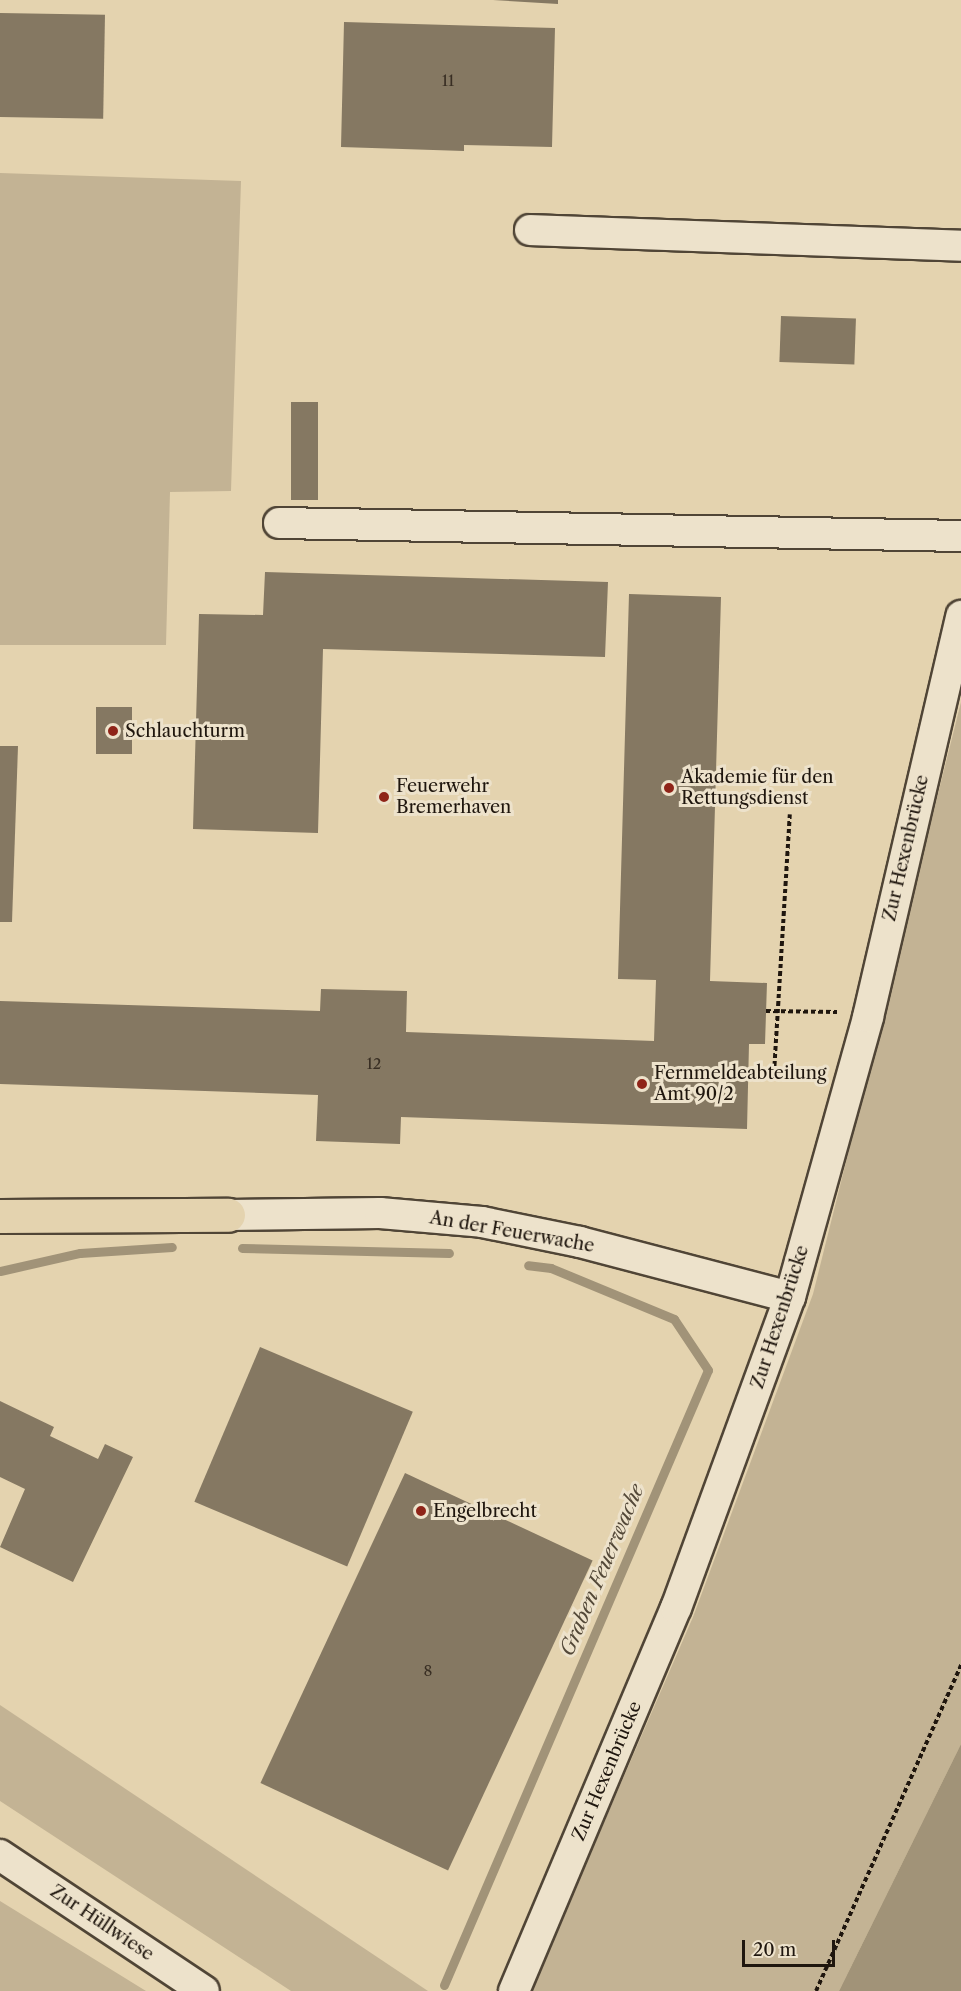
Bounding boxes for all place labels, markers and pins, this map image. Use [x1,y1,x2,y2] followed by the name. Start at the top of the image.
[125,720,245,742] place label: Schlauchturm
[106,724,120,738] marker: Schlauchturm
[681,767,834,810] place label: Akademie für den Rettungsdienst
[396,776,511,818] place label: Feuerwehr Bremerhaven
[662,781,676,795] marker: Akademie für den Rettungsdienst
[377,790,391,804] marker: Feuerwehr Bremerhaven
[654,1063,827,1106] place label: Fernmeldeabteilung Amt 90/2
[635,1077,649,1091] marker: Fernmeldeabteilung Amt 90/2
[433,1500,537,1522] place label: Engelbrecht
[414,1504,428,1518] marker: Engelbrecht

